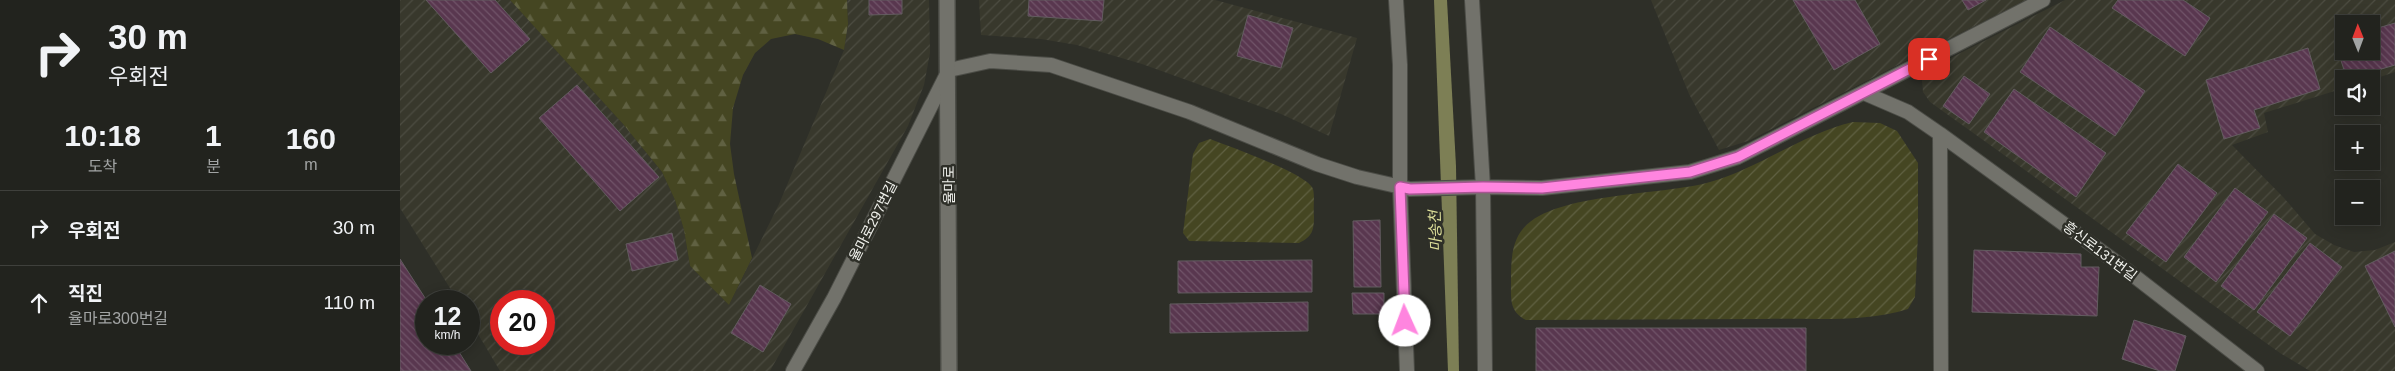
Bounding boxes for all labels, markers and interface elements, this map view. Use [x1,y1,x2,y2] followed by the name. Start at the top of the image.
[2335,15,2380,60] north arrow
[2335,15,2380,225] map controls
[108,17,188,56] text: 30 m
[25,20,90,85] icon: right
[1908,38,1950,80] pin
[1915,45,1943,73] icon: arrive
[108,64,169,89] text: 우회전
[2335,70,2380,115] button: sound
[64,119,141,152] text: 10:18
[205,119,222,152] text: 1
[286,122,336,155] text: 160
[2335,125,2380,170] button: +
[304,156,317,173] text: m
[88,158,117,175] text: 도착
[206,158,221,175] text: 분
[941,166,957,204] street label: 율마로
[846,178,900,264] street label: 율마로297번길
[2335,180,2380,225] button: −
[1426,208,1444,252] water label: 마송천
[25,214,53,242] icon: right
[333,217,375,238] text: 30 m
[2060,218,2140,284] street label: 흥신로131번길
[68,220,120,241] text: 우회전
[68,283,103,304] text: 직진
[25,289,53,317] icon: ahead
[490,290,555,355] speed limit sign: 20
[324,292,375,313] text: 110 m
[1378,294,1430,346] position arrow
[434,302,461,330] text: 12
[68,310,168,327] text: 율마로300번길
[434,328,461,342] text: km/h

